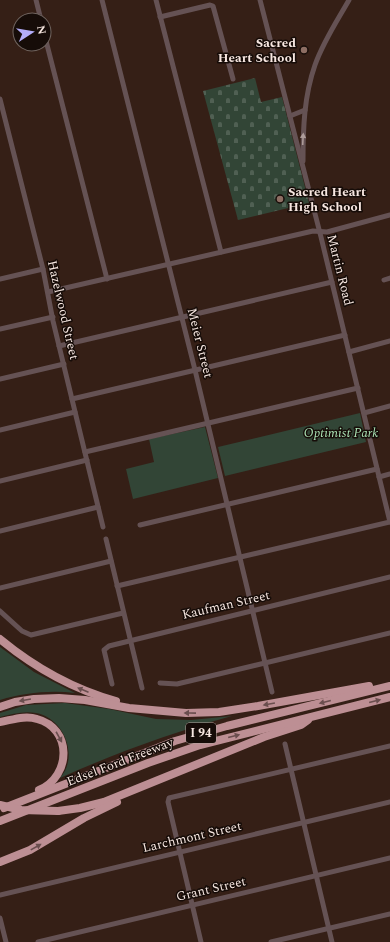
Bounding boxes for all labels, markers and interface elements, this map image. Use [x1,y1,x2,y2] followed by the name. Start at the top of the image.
[12,12,52,52] north arrow
[32,24,51,36] text: N
[218,33,296,68] place label: Sacred Heart School
[299,45,309,55] marker: Sacred Heart School
[300,133,307,145] one-way arrow
[288,182,366,217] place label: Sacred Heart High School
[275,194,285,204] marker: Sacred Heart High School
[321,232,359,308] street label: Martin Road
[42,258,84,362] street label: Hazelwood Street
[182,306,218,381] street label: Meier Street
[304,423,378,443] park label: Optimist Park
[180,585,272,625] street label: Kaufman Street
[77,686,89,692] one-way arrow
[19,697,31,703] one-way arrow
[369,698,381,704] one-way arrow
[319,699,331,705] one-way arrow
[263,702,275,708] one-way arrow
[184,709,196,716] one-way arrow
[186,723,216,743] road number: I 94
[55,731,62,743] one-way arrow
[64,732,177,792] street label: Edsel Ford Freeway
[228,733,240,739] one-way arrow
[140,816,244,858] street label: Larchmont Street
[30,844,42,850] one-way arrow
[174,871,248,907] street label: Grant Street

